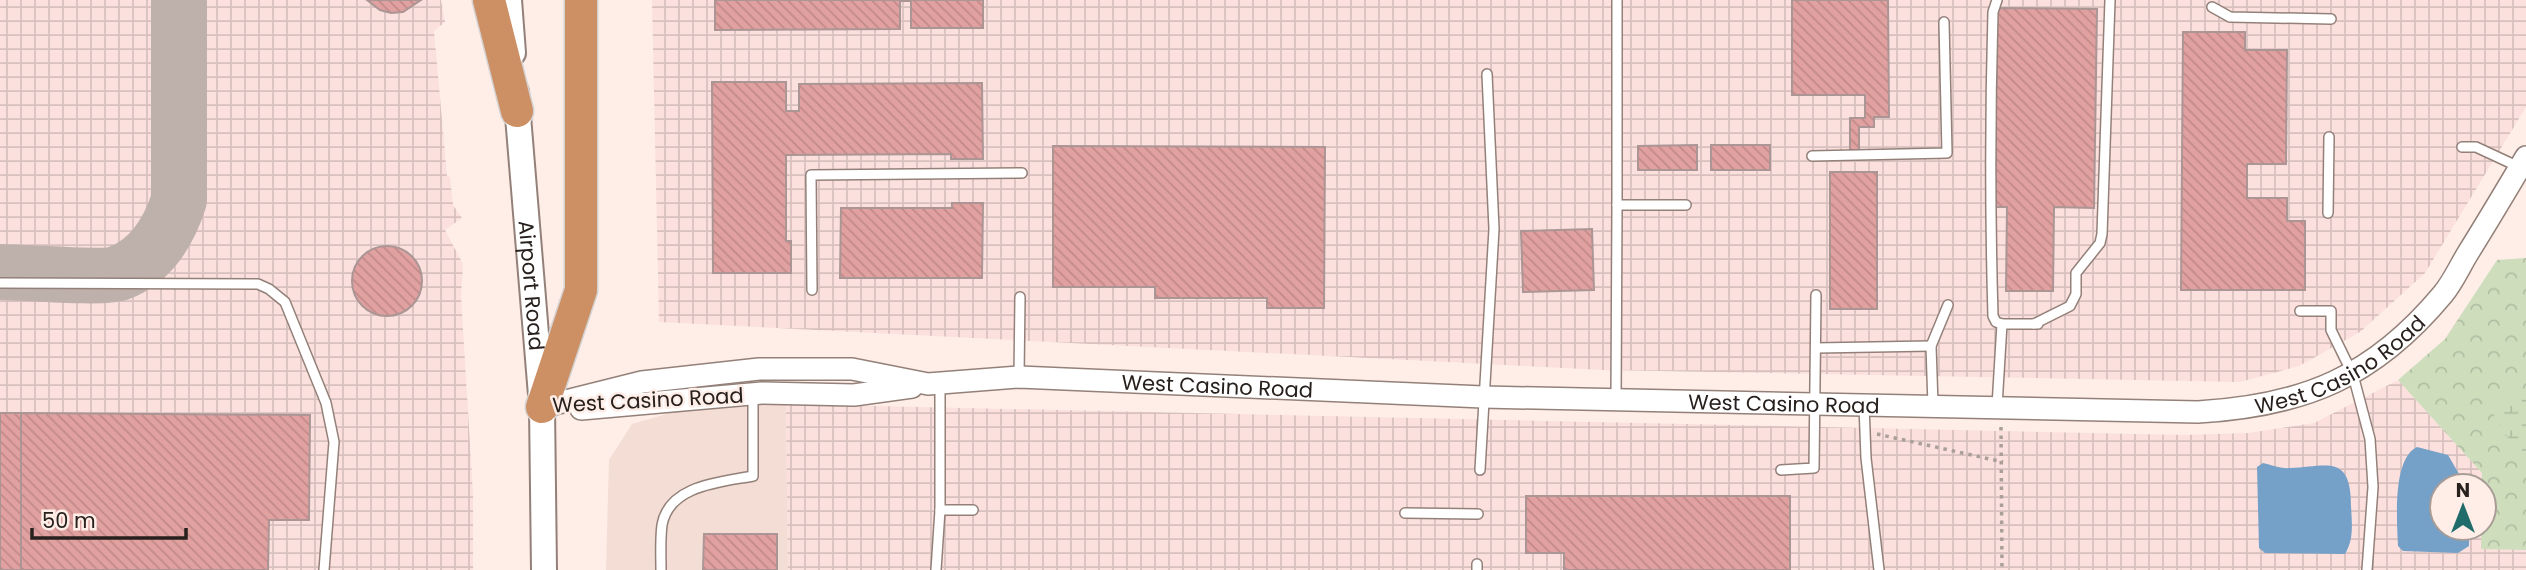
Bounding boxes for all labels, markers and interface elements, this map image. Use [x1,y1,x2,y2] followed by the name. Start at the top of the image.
[512,219,552,352] street label: Airport Road
[2252,308,2431,420] street label: West Casino Road
[1121,367,1314,404] street label: West Casino Road
[552,381,744,419] street label: West Casino Road
[1688,387,1880,420] street label: West Casino Road
[2428,472,2498,542] north arrow
[2456,477,2470,504] text: N
[32,496,186,540] scale bar
[42,506,96,535] text: 50 m

